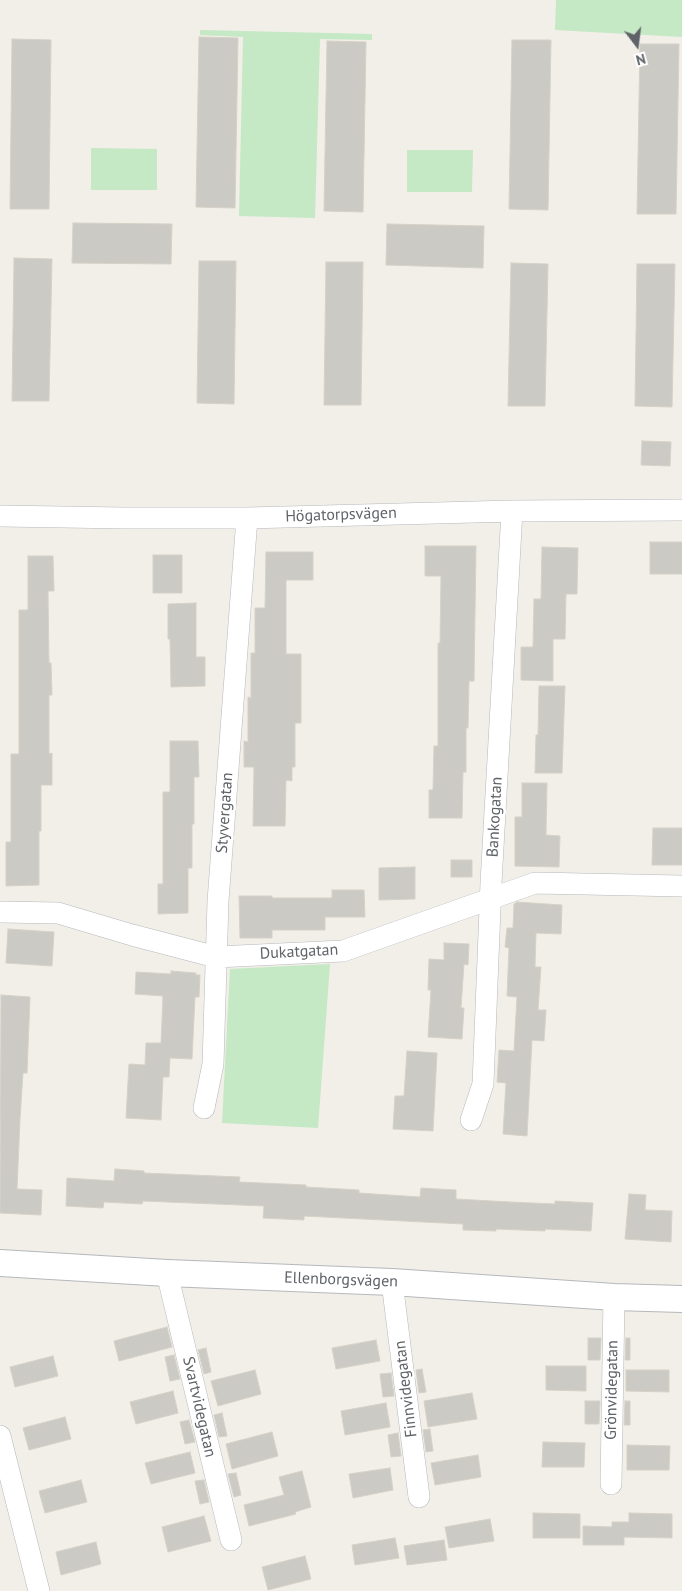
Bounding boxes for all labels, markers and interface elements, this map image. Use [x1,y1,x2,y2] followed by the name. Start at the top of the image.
[612,20,662,70] north arrow
[634,50,648,69] text: N
[285,503,397,527] street label: Högatorpsvägen
[213,772,237,854] street label: Styvergatan
[483,776,507,858] street label: Bankogatan
[259,940,339,964] street label: Dukatgatan
[284,1268,398,1292] street label: Ellenborgsvägen
[391,1340,421,1438] street label: Finnvidegatan
[602,1340,622,1440] street label: Grönvidegatan
[178,1355,220,1459] street label: Svartvidegatan

